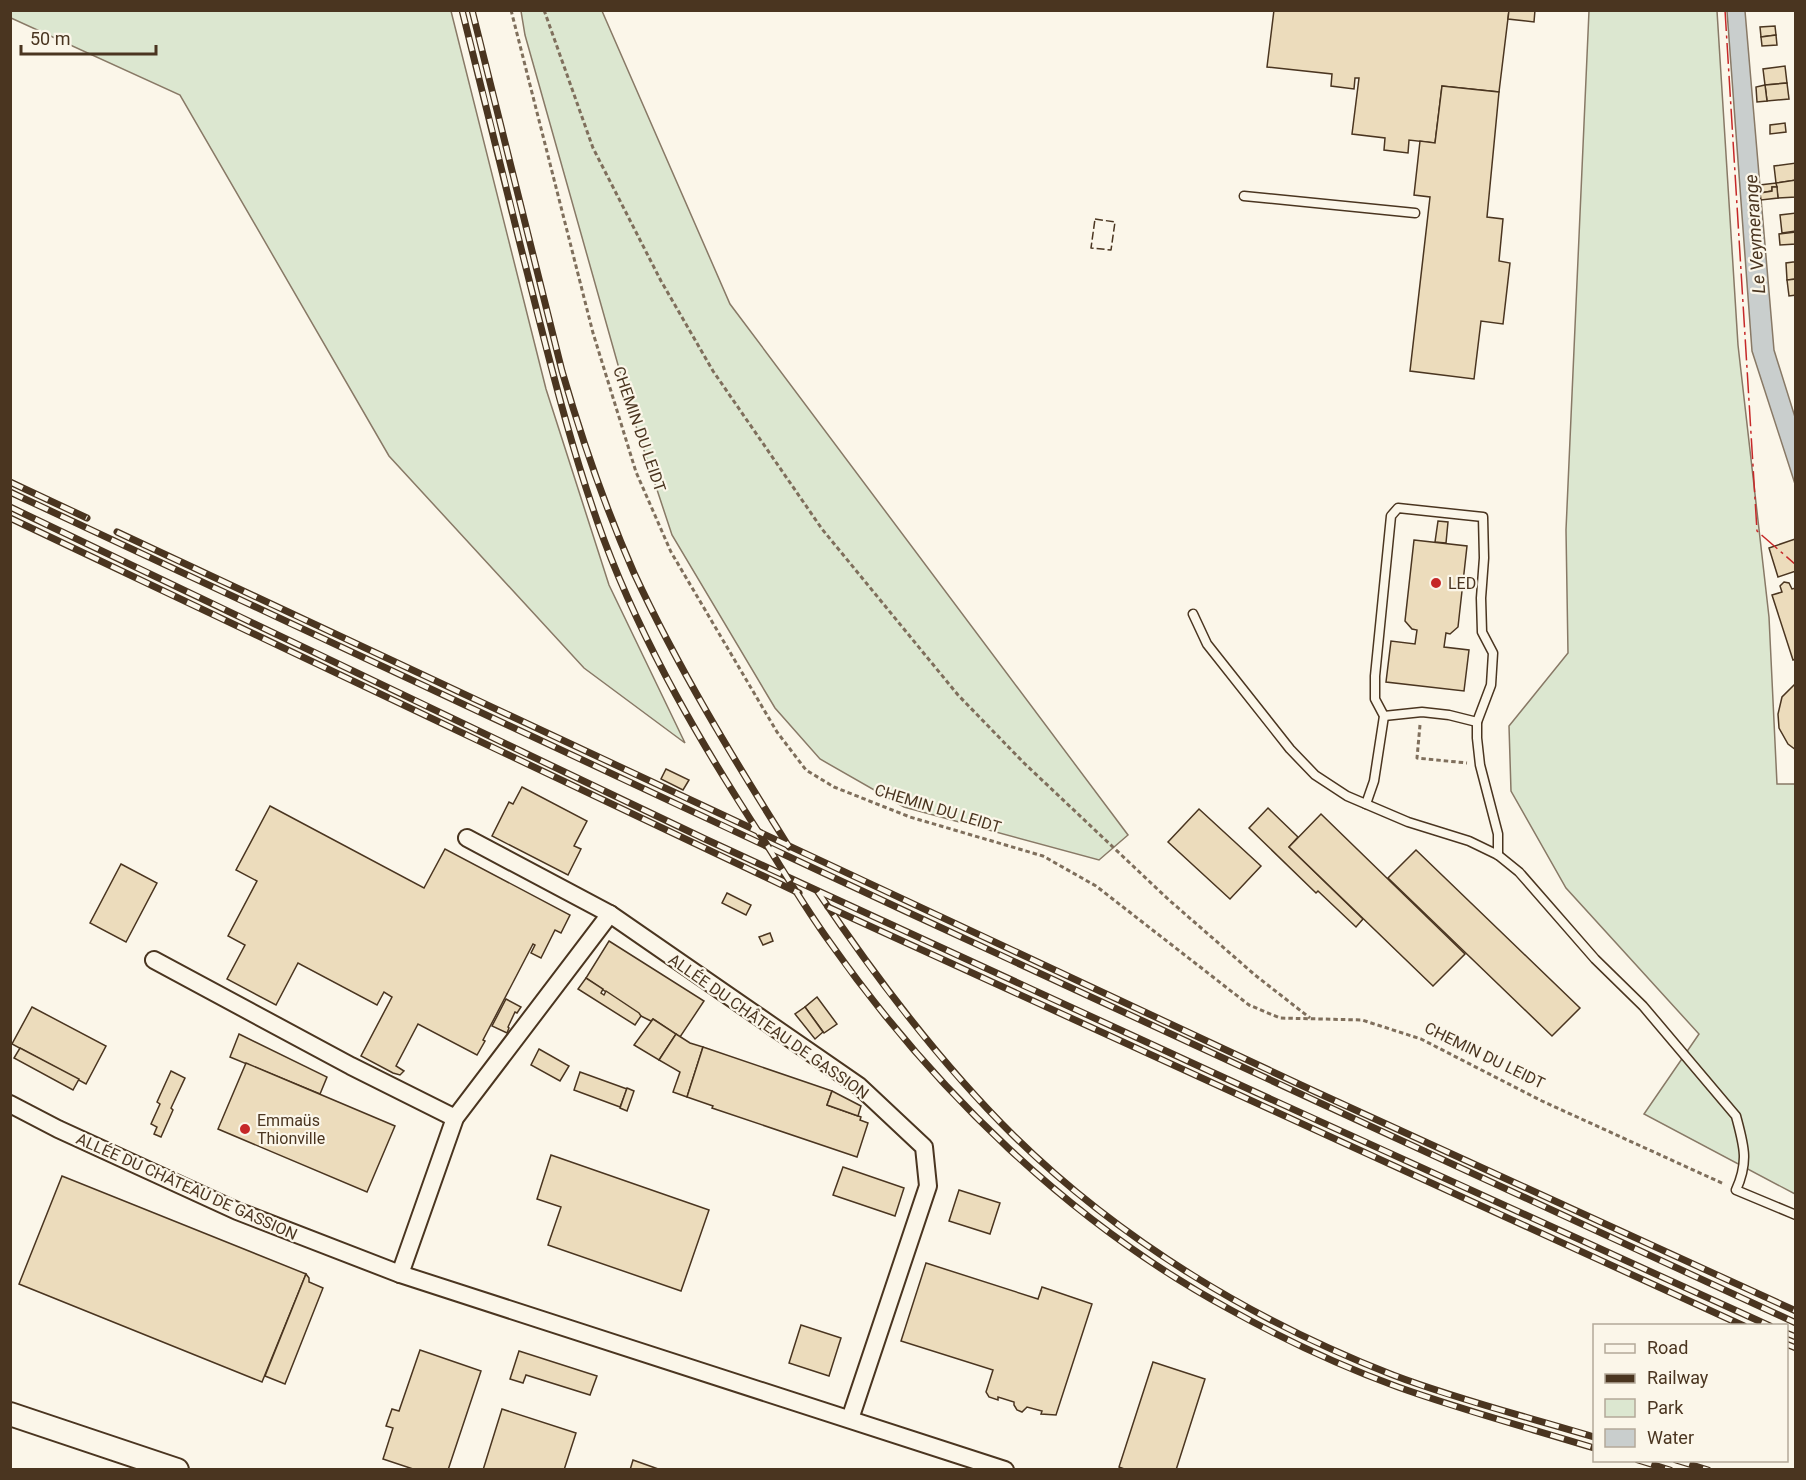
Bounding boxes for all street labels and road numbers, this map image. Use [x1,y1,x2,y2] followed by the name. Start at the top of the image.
[609,364,670,495] street label: CHEMIN DU LEIDT
[872,780,1004,837] street label: CHEMIN DU LEIDT
[665,950,872,1103] street label: ALLÉE DU CHÂTEAU DE GASSION
[1422,1018,1548,1093] street label: CHEMIN DU LEIDT
[73,1129,300,1244] street label: ALLÉE DU CHÂTEAU DE GASSION

